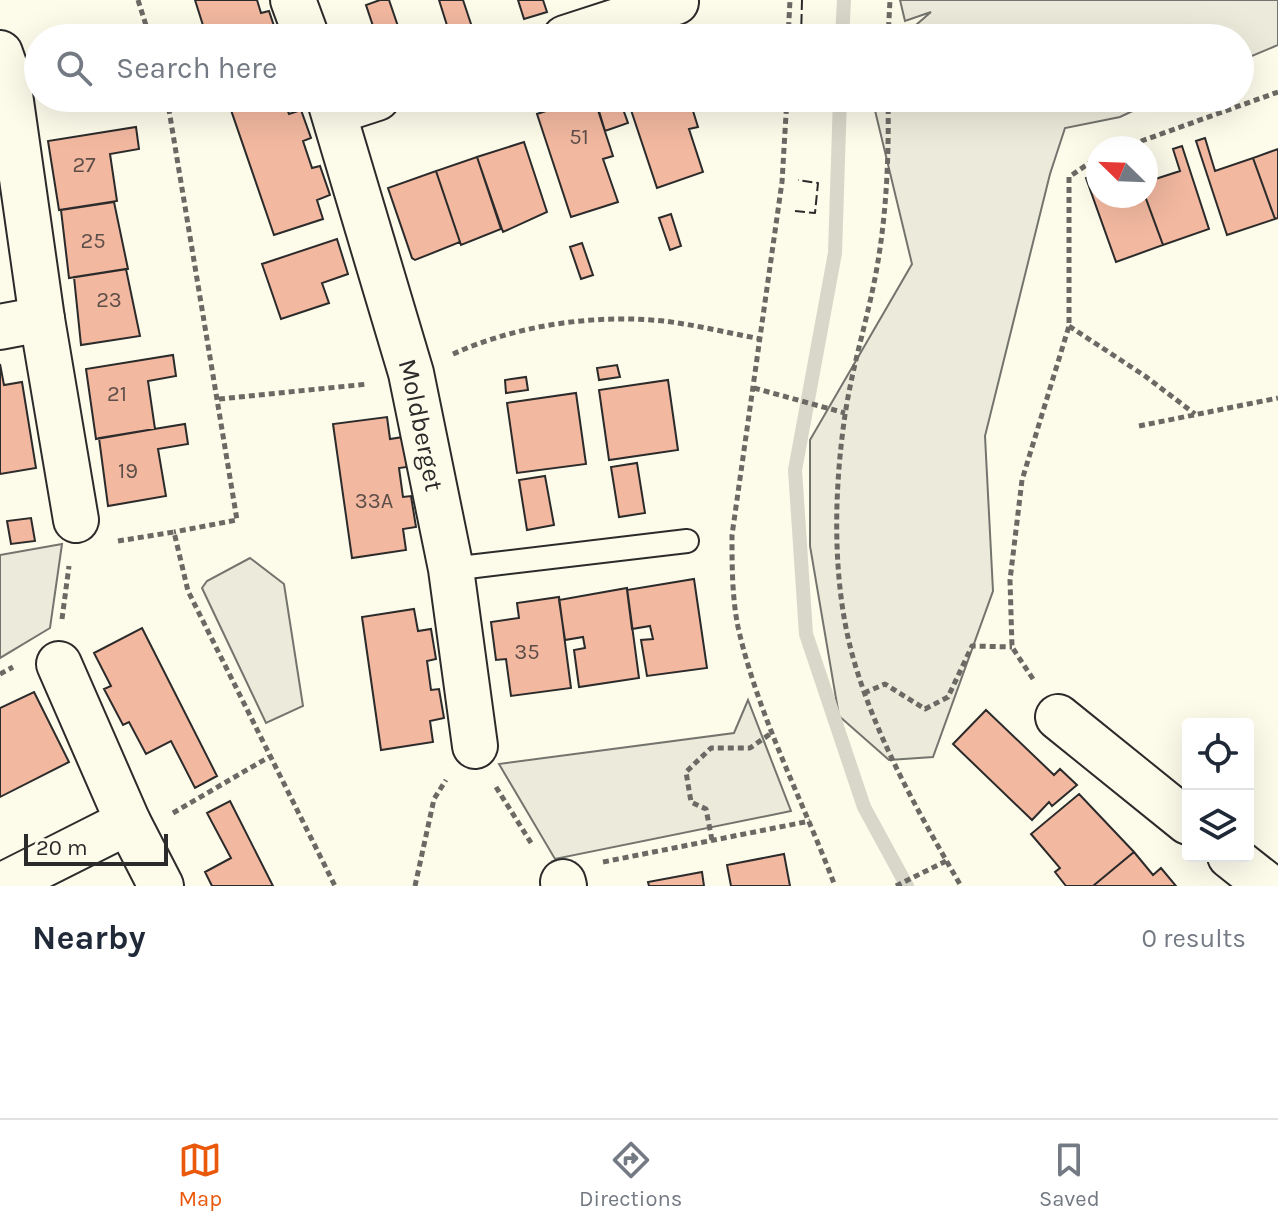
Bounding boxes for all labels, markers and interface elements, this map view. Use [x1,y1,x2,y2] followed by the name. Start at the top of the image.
[24,24,1254,112] search box
[52,46,96,90] icon: search
[116,50,277,86] text: Search here
[569,124,589,150] house number: 51
[1086,136,1158,208] north arrow
[72,152,96,178] house number: 27
[80,228,106,254] house number: 25
[96,287,122,313] house number: 23
[392,355,450,494] street label: Moldberget
[107,381,127,407] house number: 21
[118,458,138,484] house number: 19
[355,488,394,514] house number: 33A
[514,639,540,665] house number: 35
[1182,718,1254,862] map controls
[1182,718,1254,790] button: locate
[1182,790,1254,862] button: layers
[24,830,168,866] scale bar
[36,835,88,861] text: 20 m
[32,918,146,958] text: Nearby
[1142,923,1246,954] text: 0 results
[178,1138,222,1212] tab: Map
[579,1138,682,1212] tab: Directions
[1039,1138,1100,1212] tab: Saved

